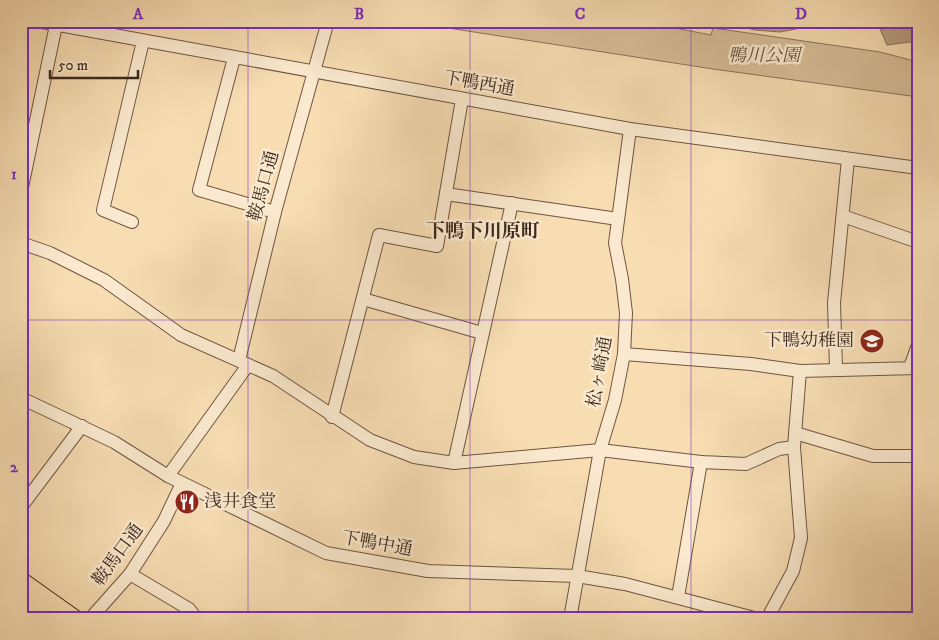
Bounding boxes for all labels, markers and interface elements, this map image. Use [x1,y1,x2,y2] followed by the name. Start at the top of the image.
[132,4,144,24] text: A
[354,4,364,24] text: B
[575,4,585,24] text: C
[795,4,807,24] text: D
[728,45,803,67] park label: 鴨川公園
[50,48,138,80] scale bar
[58,56,88,75] text: 50 m
[442,67,516,101] street label: 下鴨西通
[244,148,284,224] street label: 鞍馬口通
[11,164,17,184] text: 1
[426,220,540,243] district label: 下鴨下川原町
[859,328,885,354] school or university icon: 下鴨幼稚園
[764,330,854,352] place label: 下鴨幼稚園
[583,335,617,409] street label: 松ヶ崎通
[10,457,19,477] text: 2
[174,489,200,515] restaurant icon: 浅井食堂
[204,491,276,513] place label: 浅井食堂
[88,519,148,591] street label: 鞍馬口通
[340,527,414,561] street label: 下鴨中通

